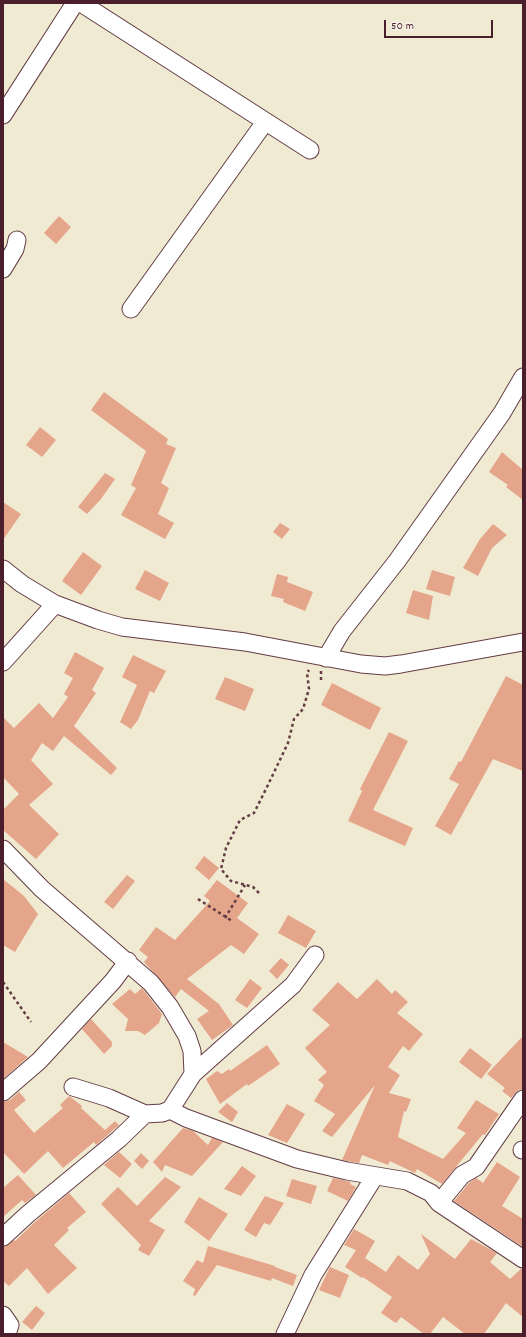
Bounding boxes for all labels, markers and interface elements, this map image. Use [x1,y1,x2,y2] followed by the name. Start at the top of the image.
[386,12,495,38] scale bar
[391,18,414,35] text: 50 m

